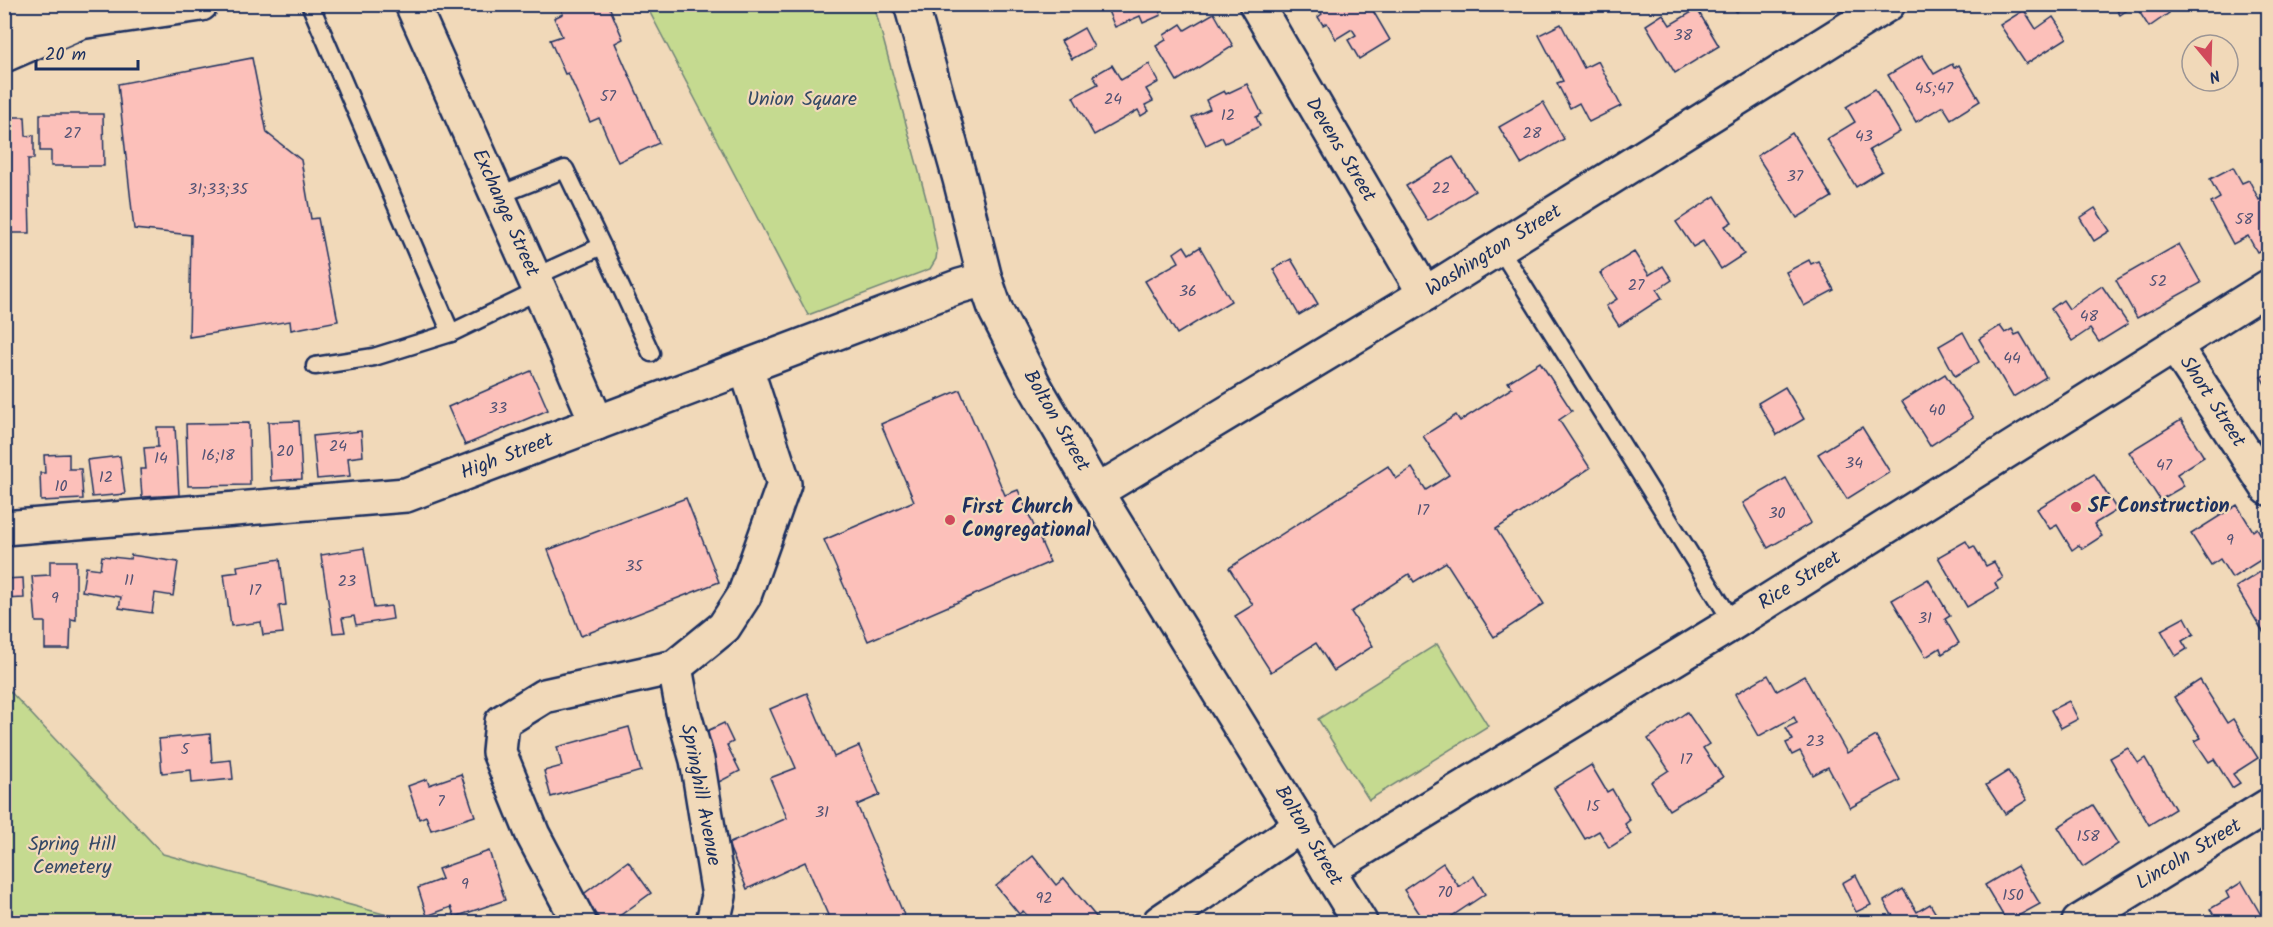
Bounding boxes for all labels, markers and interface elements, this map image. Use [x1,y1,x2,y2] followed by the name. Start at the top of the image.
[1674,23,1693,48] house number: 38
[36,33,138,71] scale bar
[2180,33,2240,93] north arrow
[45,41,86,70] text: 20 m
[2206,62,2223,89] text: N
[1915,76,1954,101] house number: 45;47
[600,84,617,109] house number: 57
[747,84,857,116] park label: Union Square
[1104,87,1122,112] house number: 24
[1296,92,1384,209] street label: Devens Street
[1221,103,1235,128] house number: 12
[64,121,81,146] house number: 27
[1523,121,1542,146] house number: 28
[1855,124,1873,149] house number: 43
[462,144,548,282] street label: Exchange Street
[1787,164,1804,189] house number: 37
[1432,176,1450,201] house number: 22
[188,177,249,202] house number: 31;33;35
[1420,196,1569,306] street label: Washington Street
[2235,207,2253,232] house number: 58
[2149,269,2167,294] house number: 52
[1628,273,1645,298] house number: 27
[1179,279,1197,304] house number: 36
[2080,304,2099,329] house number: 48
[2003,346,2021,371] house number: 44
[2170,350,2254,454] street label: Short Street
[1014,364,1098,478] street label: Bolton Street
[489,396,507,421] house number: 33
[1929,398,1945,423] house number: 40
[456,425,558,489] street label: High Street
[329,434,347,459] house number: 24
[276,439,294,464] house number: 20
[201,443,235,468] house number: 16;18
[154,446,168,471] house number: 14
[1845,451,1863,476] house number: 34
[2156,453,2173,478] house number: 47
[99,465,113,490] house number: 12
[54,474,68,499] house number: 10
[2088,491,2230,523] place label: SF Construction
[962,492,1092,547] place label: First Church Congregational
[1417,498,1430,523] house number: 17
[2069,500,2083,514] marker: SF Construction
[1768,501,1786,526] house number: 30
[943,513,957,527] marker: First Church Congregational
[2226,528,2234,553] house number: 9
[1752,543,1848,619] street label: Rice Street
[625,554,644,579] house number: 35
[124,568,134,593] house number: 11
[338,569,356,594] house number: 23
[249,578,262,603] house number: 17
[51,586,59,611] house number: 9
[1918,606,1932,631] house number: 31
[671,721,729,869] street label: Springhill Avenue
[1806,729,1824,754] house number: 23
[181,737,191,762] house number: 5
[1680,747,1693,772] house number: 17
[1265,779,1351,893] street label: Bolton Street
[437,789,445,814] house number: 7
[1586,794,1601,819] house number: 15
[815,800,829,825] house number: 31
[2130,811,2248,899] street label: Lincoln Street
[2076,824,2100,849] house number: 158
[28,829,116,884] park label: Spring Hill Cemetery
[461,872,469,897] house number: 9
[1437,880,1453,905] house number: 70
[2002,883,2024,908] house number: 150
[1035,886,1053,911] house number: 92

